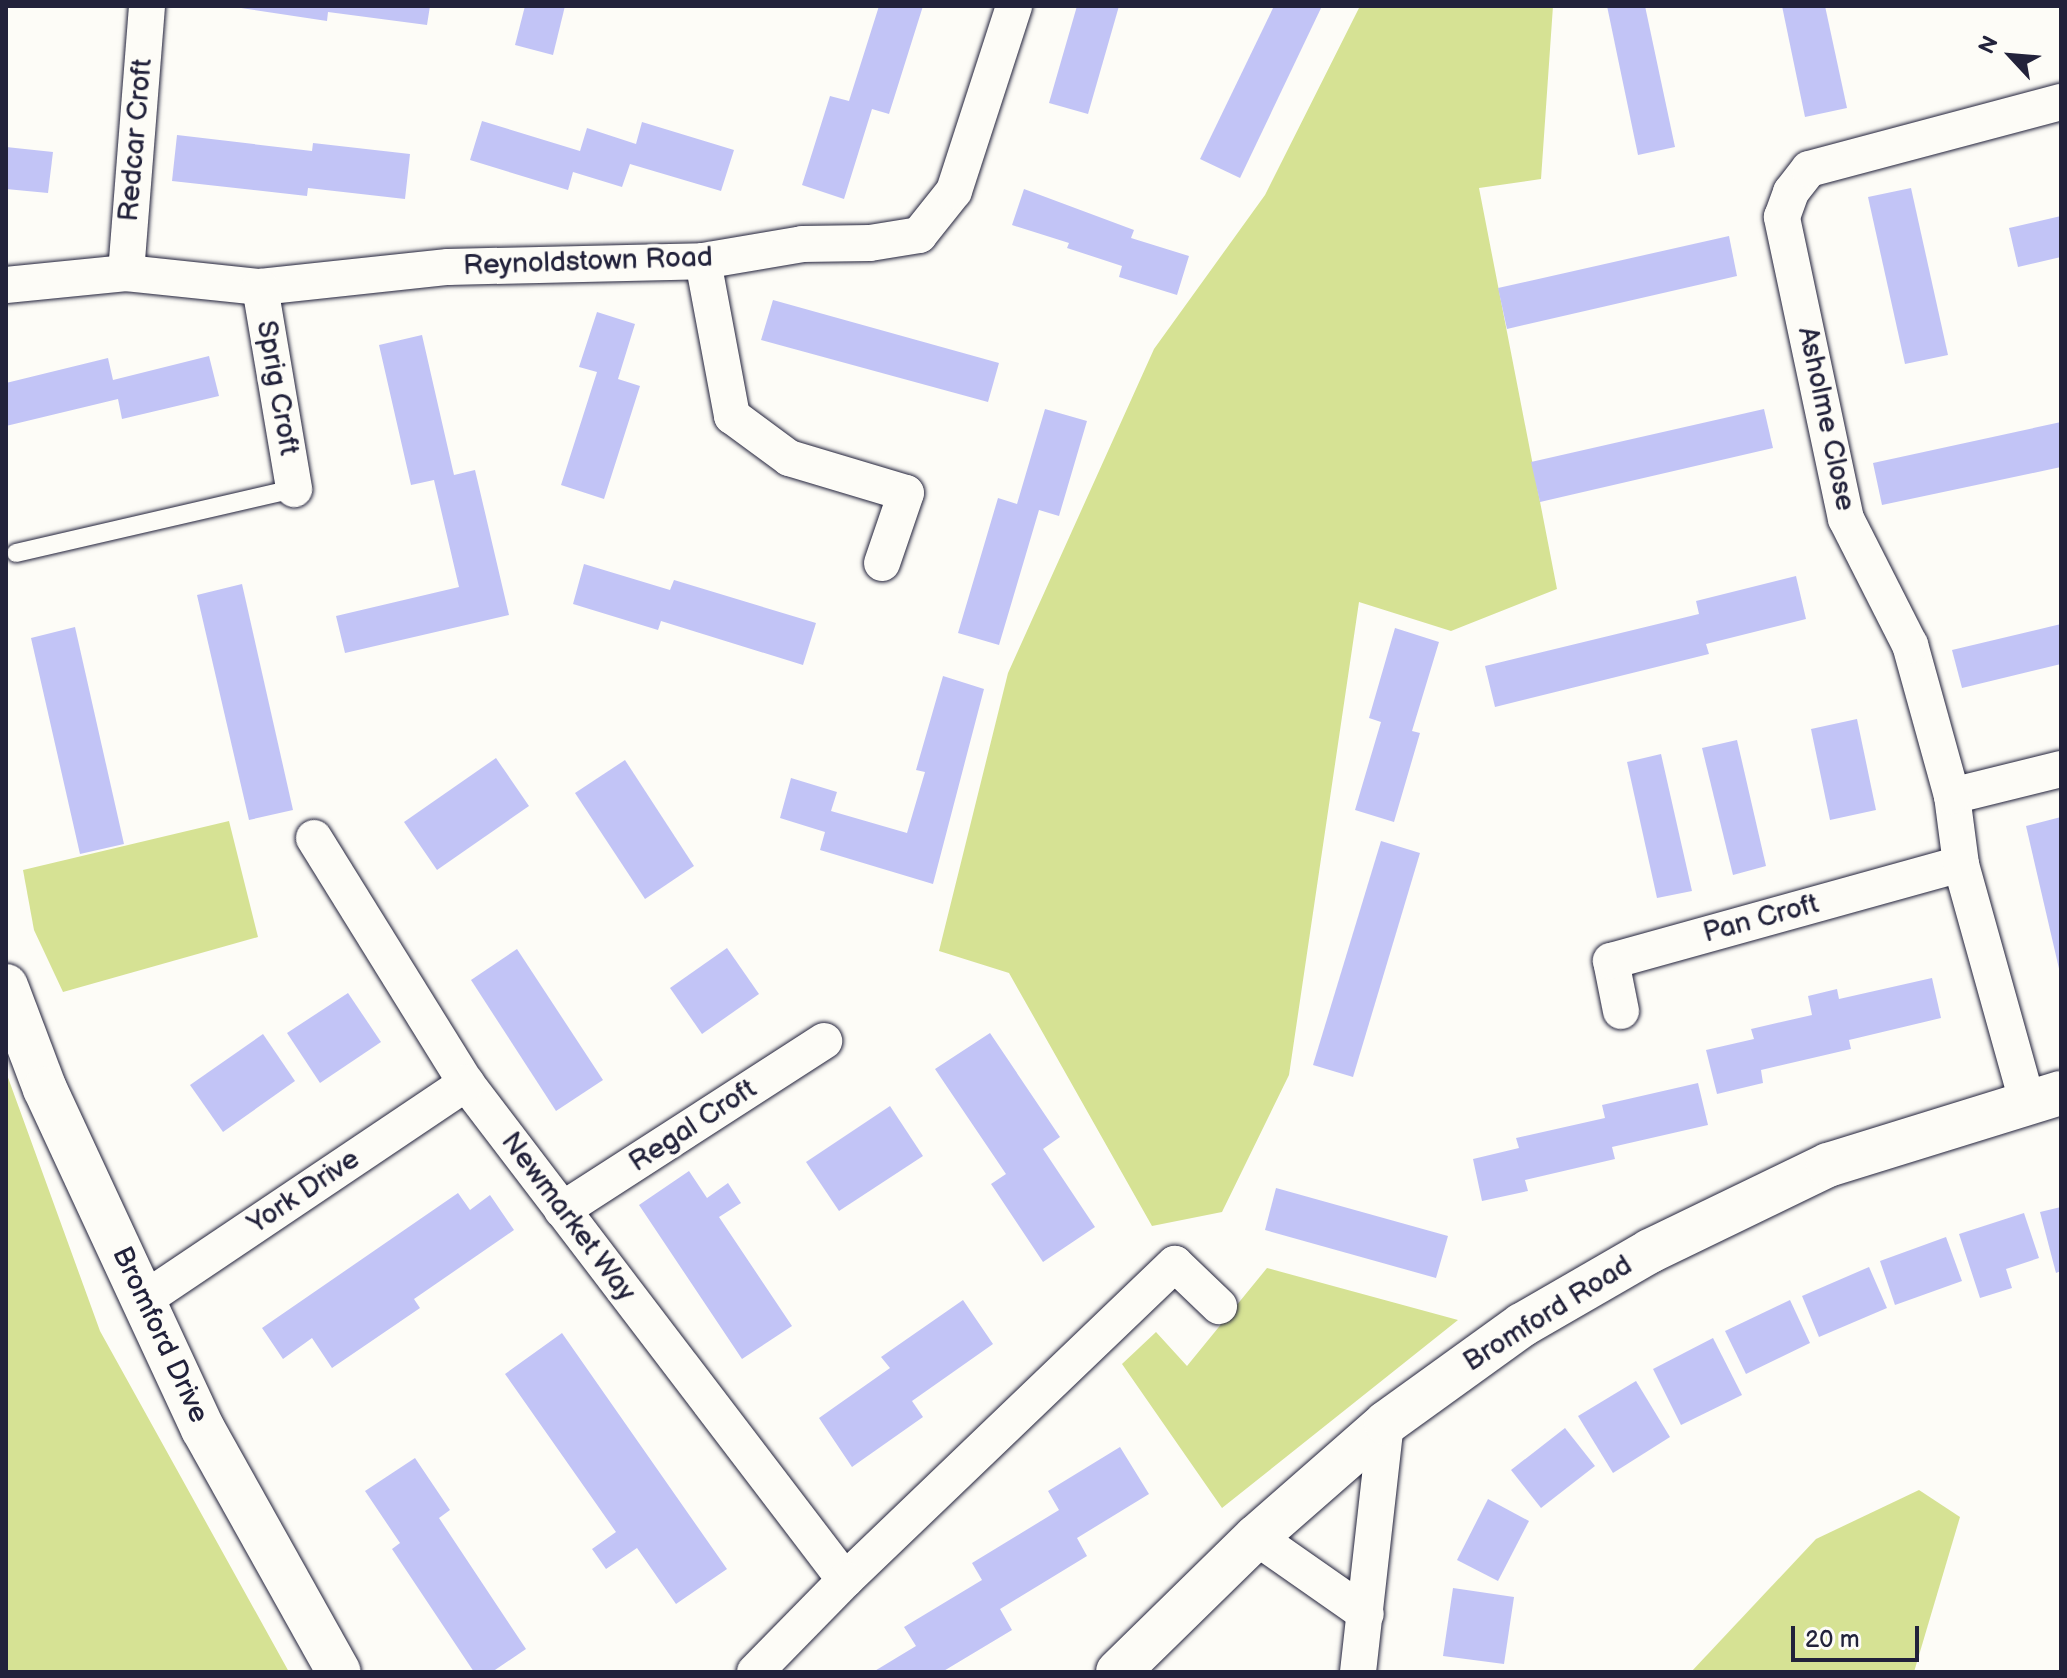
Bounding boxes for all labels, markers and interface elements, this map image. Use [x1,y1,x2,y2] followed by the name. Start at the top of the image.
[1971,16,2051,96] north arrow
[1973,32,2005,59] text: N
[112,57,160,223] street label: Redcar Croft
[463,241,713,283] street label: Reynoldstown Road
[249,318,305,458] street label: Sprig Croft
[1790,324,1862,514] street label: Asholme Close
[1700,887,1822,951] street label: Pan Croft
[623,1072,763,1180] street label: Regal Croft
[493,1125,643,1309] street label: Newmarket Way
[242,1143,366,1241] street label: York Drive
[105,1242,215,1428] street label: Bromford Drive
[1458,1249,1638,1379] street label: Bromford Road
[1795,1610,1923,1660] scale bar
[1805,1625,1860,1654] text: 20 m

